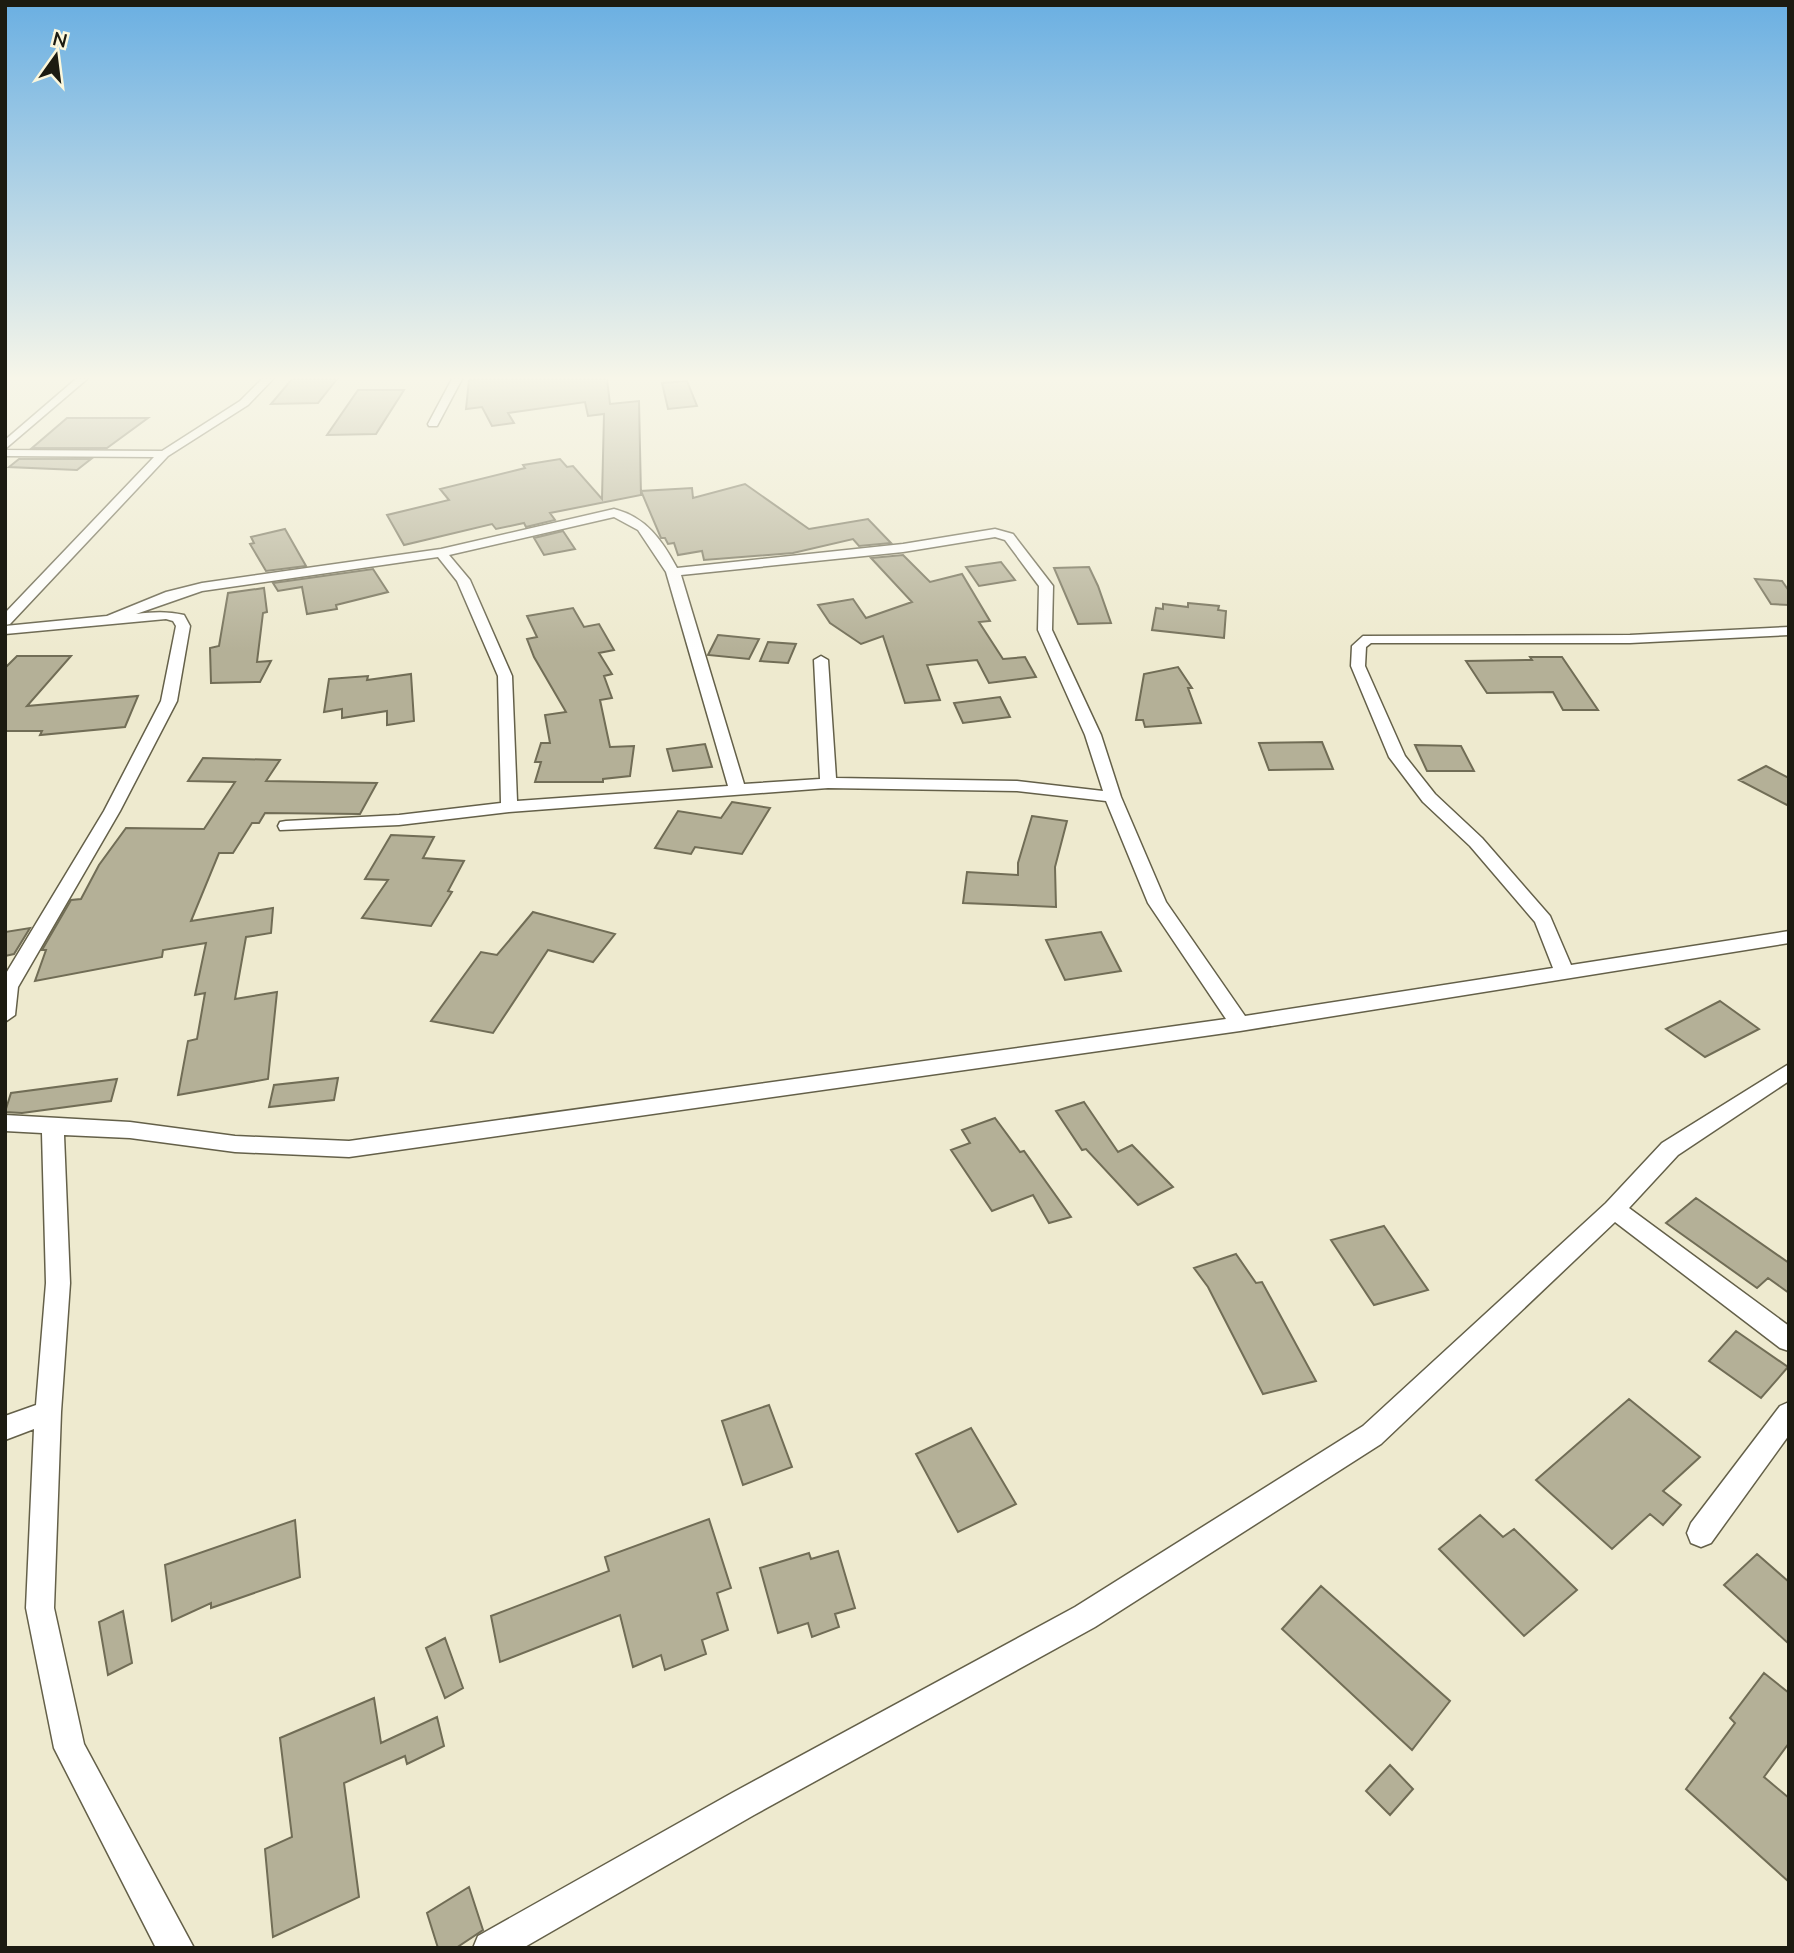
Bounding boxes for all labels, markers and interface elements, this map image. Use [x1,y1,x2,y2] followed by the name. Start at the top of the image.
[21,21,91,91] north arrow
[50,26,70,55] text: N

